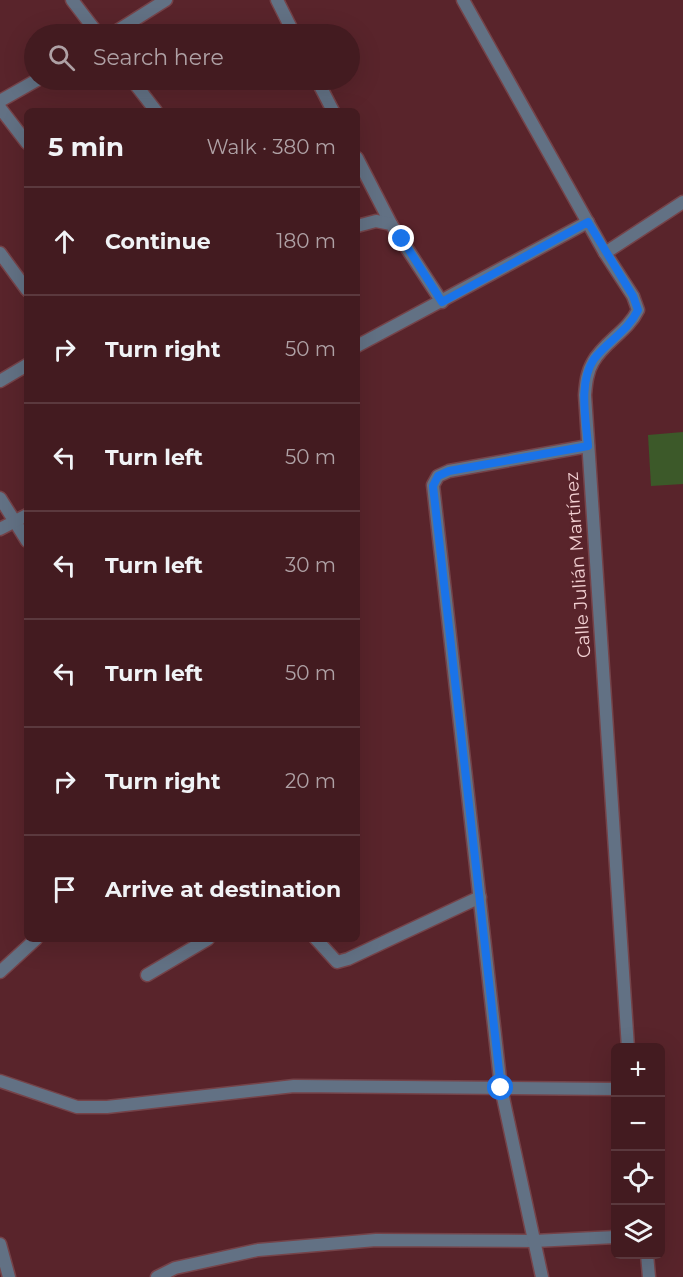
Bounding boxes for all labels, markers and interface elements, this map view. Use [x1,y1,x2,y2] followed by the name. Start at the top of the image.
[24,24,360,90] search box
[45,41,78,74] icon: search
[93,44,224,71] text: Search here
[48,131,124,163] text: 5 min
[206,135,336,159] text: Walk · 380 m
[48,225,81,258] icon: ahead
[388,225,414,251] route end
[105,228,211,255] text: Continue
[276,229,336,253] text: 180 m
[48,333,81,366] icon: right
[105,336,220,363] text: Turn right
[285,337,336,361] text: 50 m
[48,441,81,474] icon: left
[105,444,203,471] text: Turn left
[285,445,336,469] text: 50 m
[561,471,595,659] street label: Calle Julián Martínez
[48,549,81,582] icon: left
[105,552,203,579] text: Turn left
[285,553,336,577] text: 30 m
[48,657,81,690] icon: left
[105,660,203,687] text: Turn left
[285,661,336,685] text: 50 m
[48,765,81,798] icon: right
[105,768,220,795] text: Turn right
[285,769,336,793] text: 20 m
[48,873,81,906] icon: arrive
[105,876,341,903] text: Arrive at destination
[611,1043,665,1259] map controls
[611,1043,665,1097] button: +
[487,1074,513,1100] route start
[611,1097,665,1151] button: −
[611,1151,665,1205] button: locate
[611,1205,665,1259] button: layers

